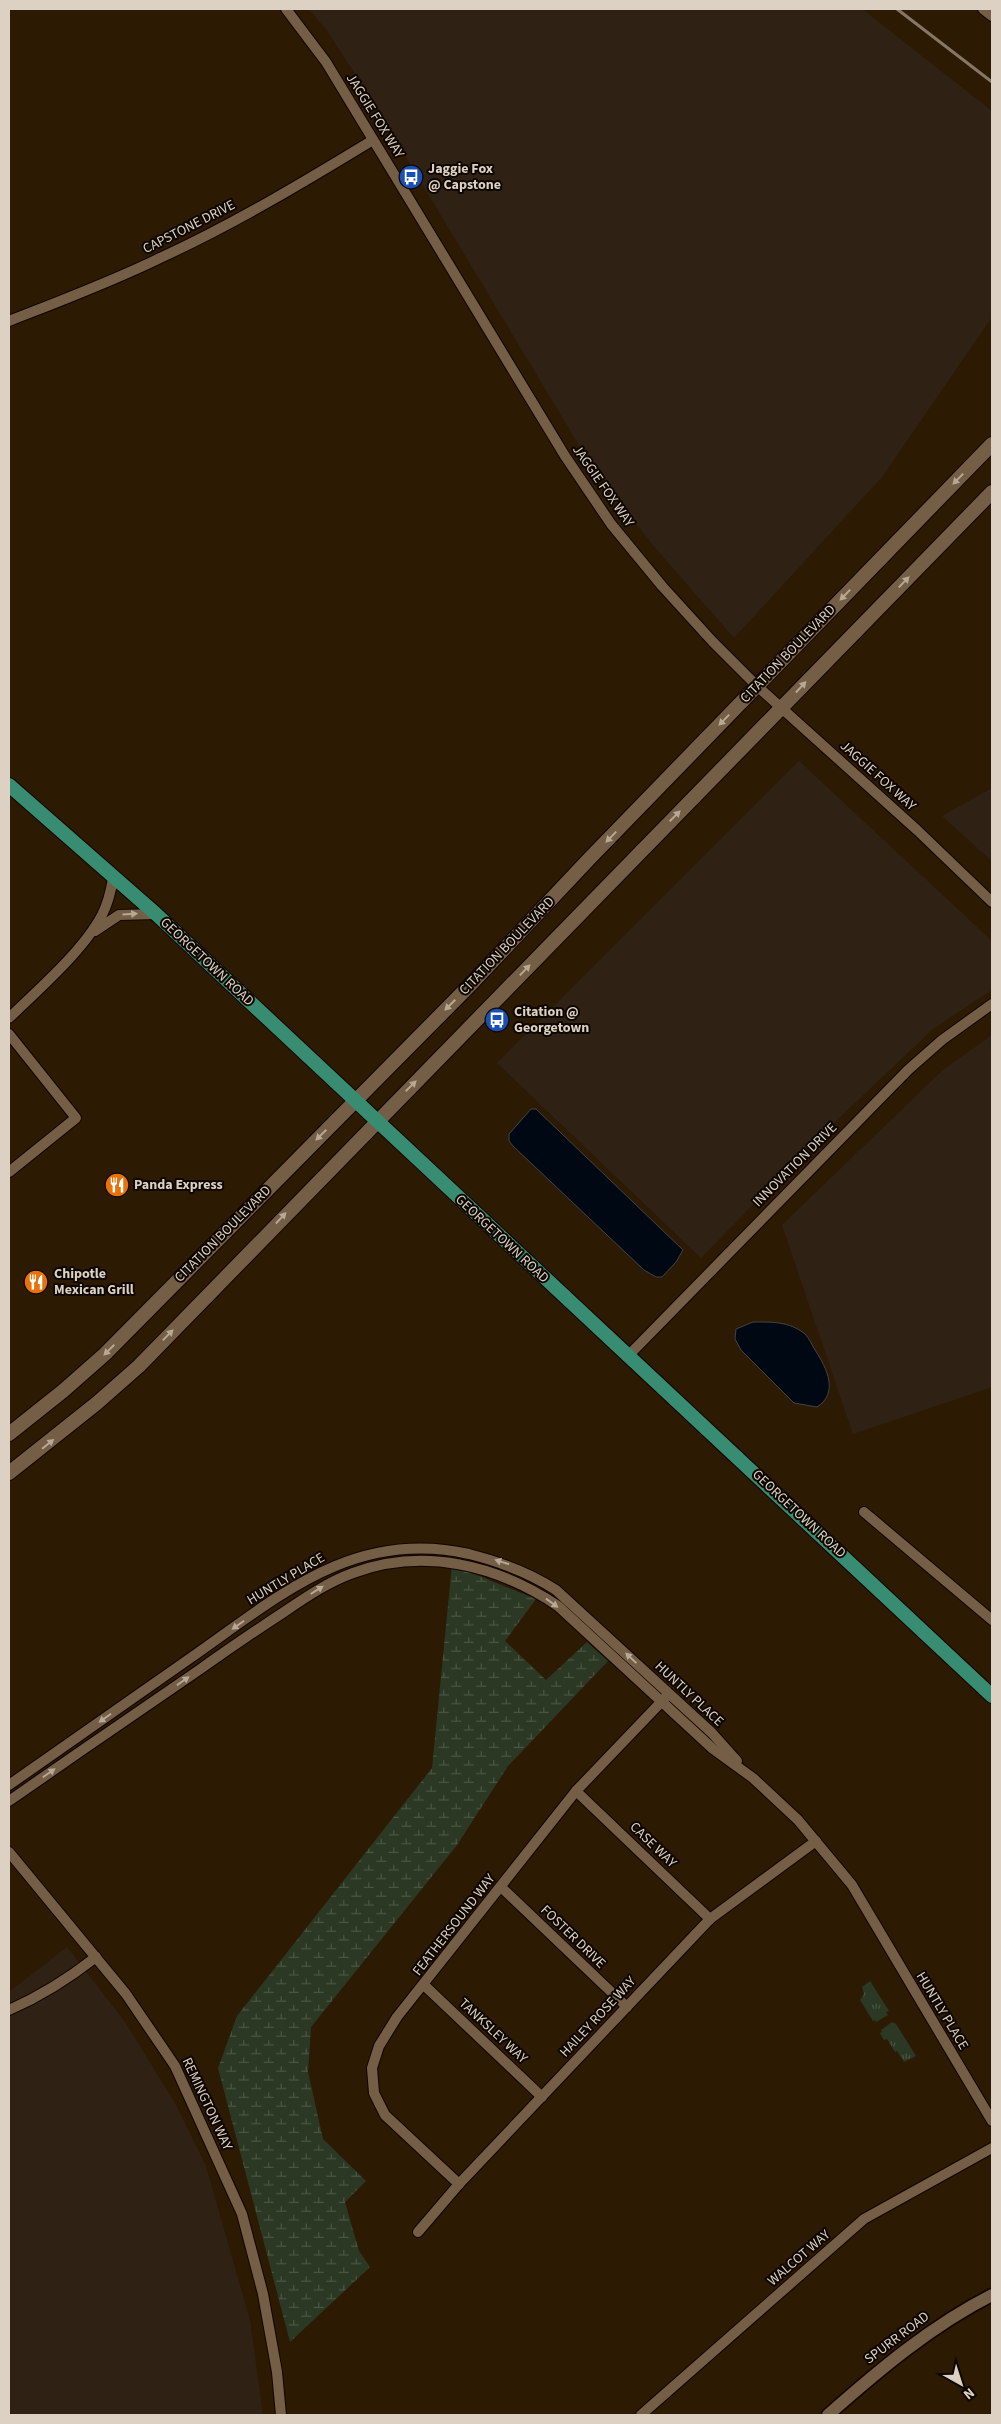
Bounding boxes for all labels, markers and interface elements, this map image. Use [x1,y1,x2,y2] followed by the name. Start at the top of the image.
[341,70,409,162] street label: JAGGIE FOX WAY
[428,159,501,195] place label: Jaggie Fox @ Capstone
[398,164,424,190] bus stop icon: Jaggie Fox @ Capstone
[139,195,239,259] street label: CAPSTONE DRIVE
[567,441,639,531] street label: JAGGIE FOX WAY
[952,473,964,485] one-way arrow
[898,576,910,588] one-way arrow
[839,589,851,601] one-way arrow
[736,600,840,708] street label: CITATION BOULEVARD
[795,681,807,693] one-way arrow
[718,714,730,726] one-way arrow
[836,736,921,816] street label: JAGGIE FOX WAY
[669,810,681,822] one-way arrow
[605,830,617,842] one-way arrow
[455,892,559,1000] street label: CITATION BOULEVARD
[122,910,138,918] one-way arrow
[156,913,258,1011] street label: GEORGETOWN ROAD
[519,964,531,976] one-way arrow
[445,999,457,1011] one-way arrow
[514,1002,589,1038] place label: Citation @ Georgetown
[484,1007,510,1033] bus stop icon: Citation @ Georgetown
[405,1080,417,1092] one-way arrow
[748,1118,842,1212] street label: INNOVATION DRIVE
[315,1129,327,1141] one-way arrow
[104,1172,130,1198] restaurant icon: Panda Express
[134,1175,223,1195] place label: Panda Express
[170,1181,276,1287] street label: CITATION BOULEVARD
[451,1190,553,1288] street label: GEORGETOWN ROAD
[275,1212,287,1224] one-way arrow
[54,1264,134,1300] place label: Chipotle Mexican Grill
[23,1269,49,1295] restaurant icon: Chipotle Mexican Grill
[162,1329,174,1341] one-way arrow
[103,1344,115,1356] one-way arrow
[41,1438,54,1449] one-way arrow
[748,1465,850,1563] street label: GEORGETOWN ROAD
[243,1548,329,1610] street label: HUNTLY PLACE
[494,1558,509,1566] one-way arrow
[311,1586,324,1595] one-way arrow
[546,1598,559,1608] one-way arrow
[231,1620,245,1630] one-way arrow
[625,1652,637,1664] one-way arrow
[650,1657,728,1731] street label: HUNTLY PLACE
[176,1676,189,1686] one-way arrow
[98,1713,112,1723] one-way arrow
[42,1769,56,1778] one-way arrow
[625,1818,681,1873] street label: CASE WAY
[408,1870,500,1980] street label: FEATHERSOUND WAY
[536,1901,610,1973] street label: FOSTER DRIVE
[911,1968,973,2054] street label: HUNTLY PLACE
[555,1972,641,2062] street label: HAILEY ROSE WAY
[454,1994,532,2068] street label: TANKSLEY WAY
[177,2054,237,2154] street label: REMINGTON WAY
[763,2225,835,2291] street label: WALCOT WAY
[860,2307,934,2369] street label: SPURR ROAD
[936,2359,986,2409] north arrow
[959,2383,978,2404] text: N

